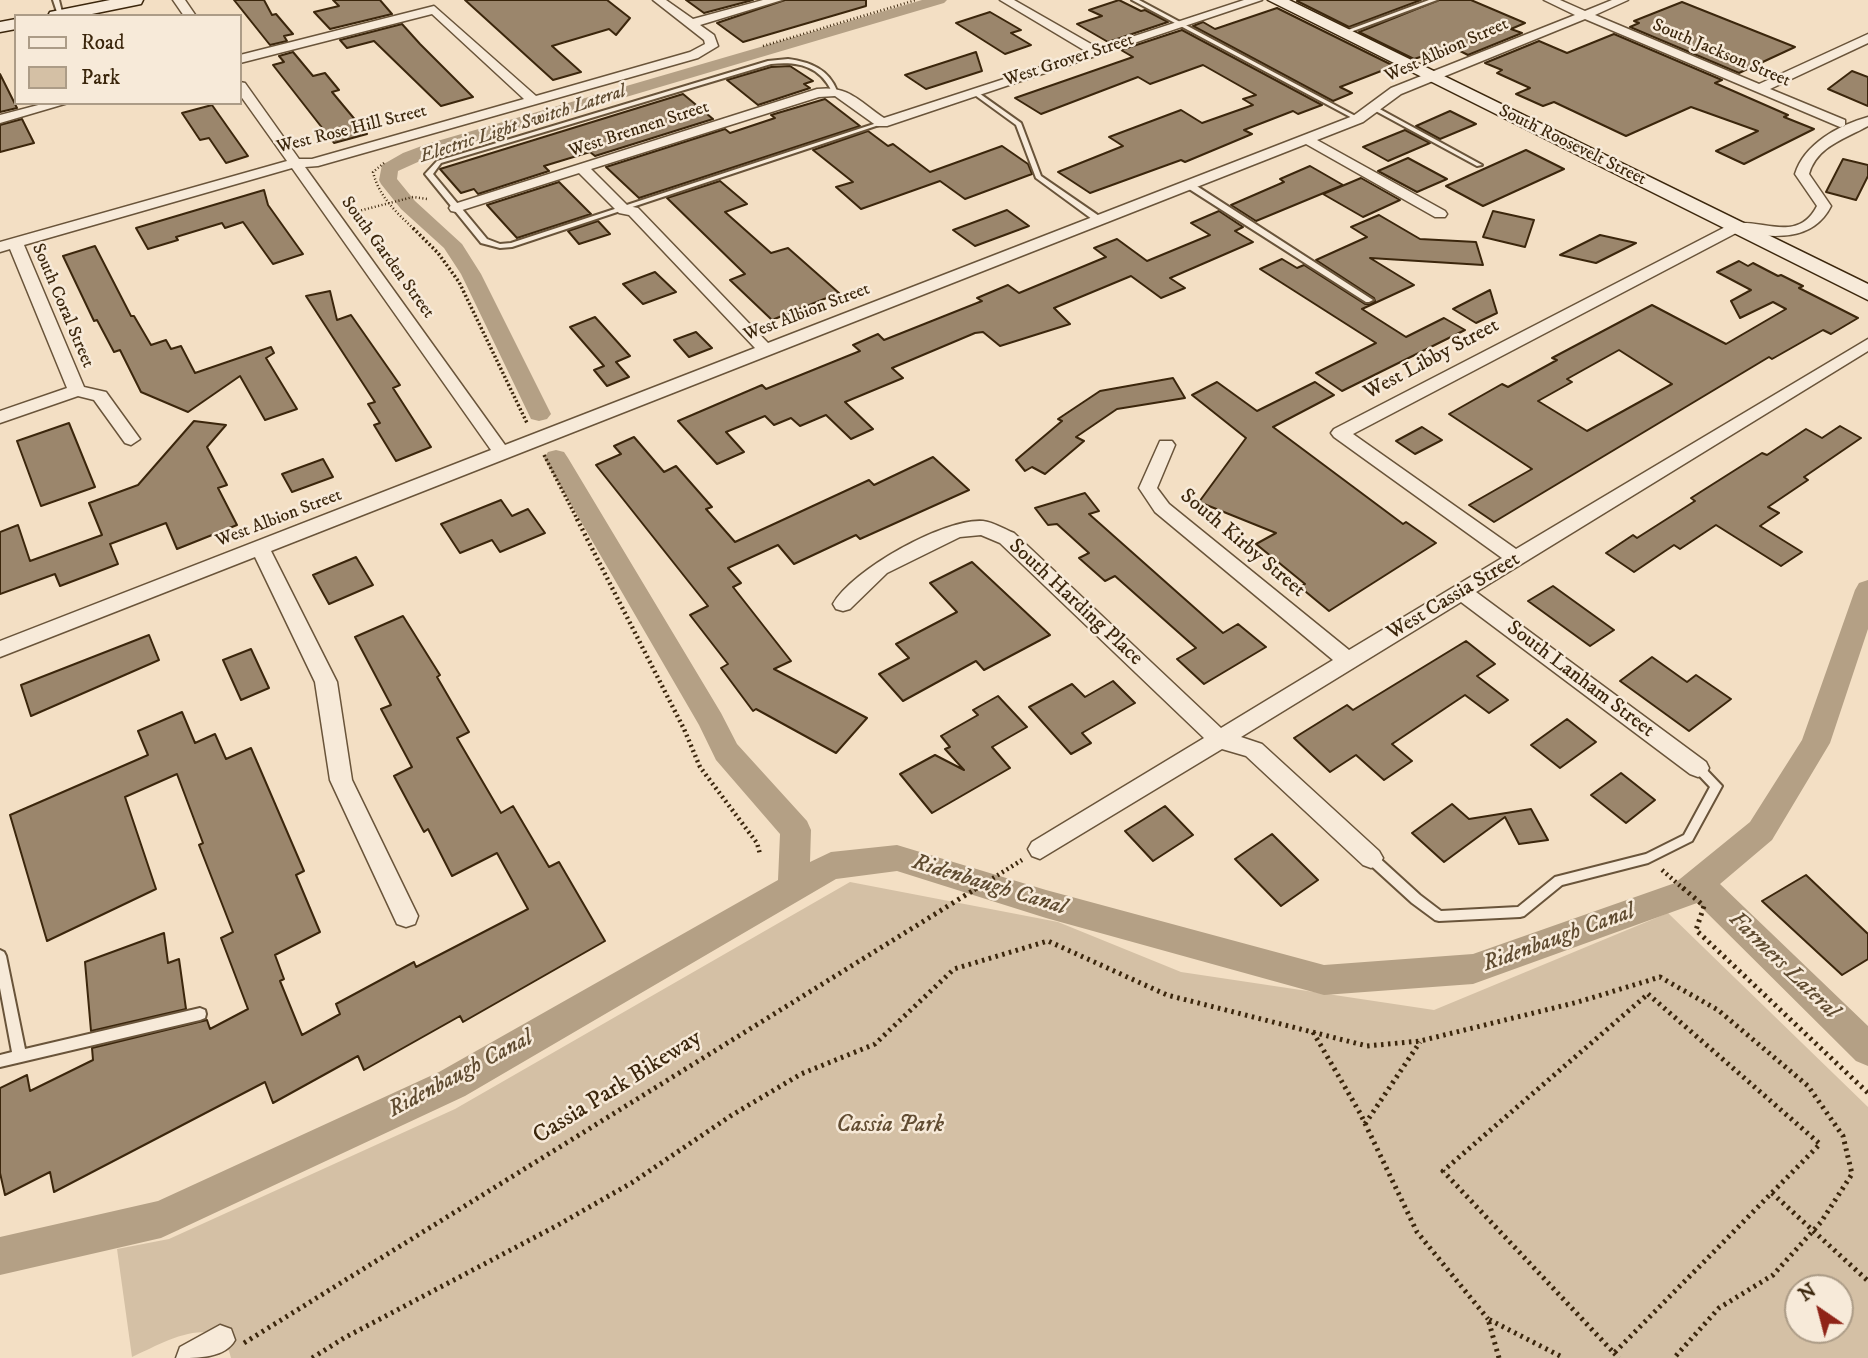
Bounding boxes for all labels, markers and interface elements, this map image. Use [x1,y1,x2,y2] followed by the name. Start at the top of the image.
[14,14,242,105] legend
[1382,14,1512,88] street label: West Albion Street
[1649,15,1793,93] street label: South Jackson Street
[81,30,125,56] text: Road
[1001,30,1137,92] street label: West Grover Street
[81,65,120,91] text: Park
[417,81,629,169] water label: Electric Light Switch Lateral
[566,97,712,163] street label: West Brennen Street
[275,101,429,159] street label: West Rose Hill Street
[1495,101,1649,191] street label: South Roosevelt Street
[336,193,438,323] street label: South Garden Street
[26,241,98,371] street label: South Coral Street
[741,279,873,347] street label: West Albion Street
[1360,314,1504,406] street label: West Libby Street
[1174,484,1310,604] street label: South Kirby Street
[213,485,345,553] street label: West Albion Street
[1003,534,1147,672] street label: South Harding Place
[1383,547,1525,647] street label: West Cassia Street
[1501,616,1659,744] street label: South Lanham Street
[909,849,1069,923] water label: Ridenbaugh Canal
[1479,899,1639,979] water label: Ridenbaugh Canal
[1722,906,1844,1026] water label: Farmers Lateral
[384,1025,538,1125] water label: Ridenbaugh Canal
[528,1025,708,1151] street label: Cassia Park Bikeway
[836,1112,944,1140] park label: Cassia Park
[1784,1274,1854,1344] north arrow
[1795,1279,1821,1307] text: N

